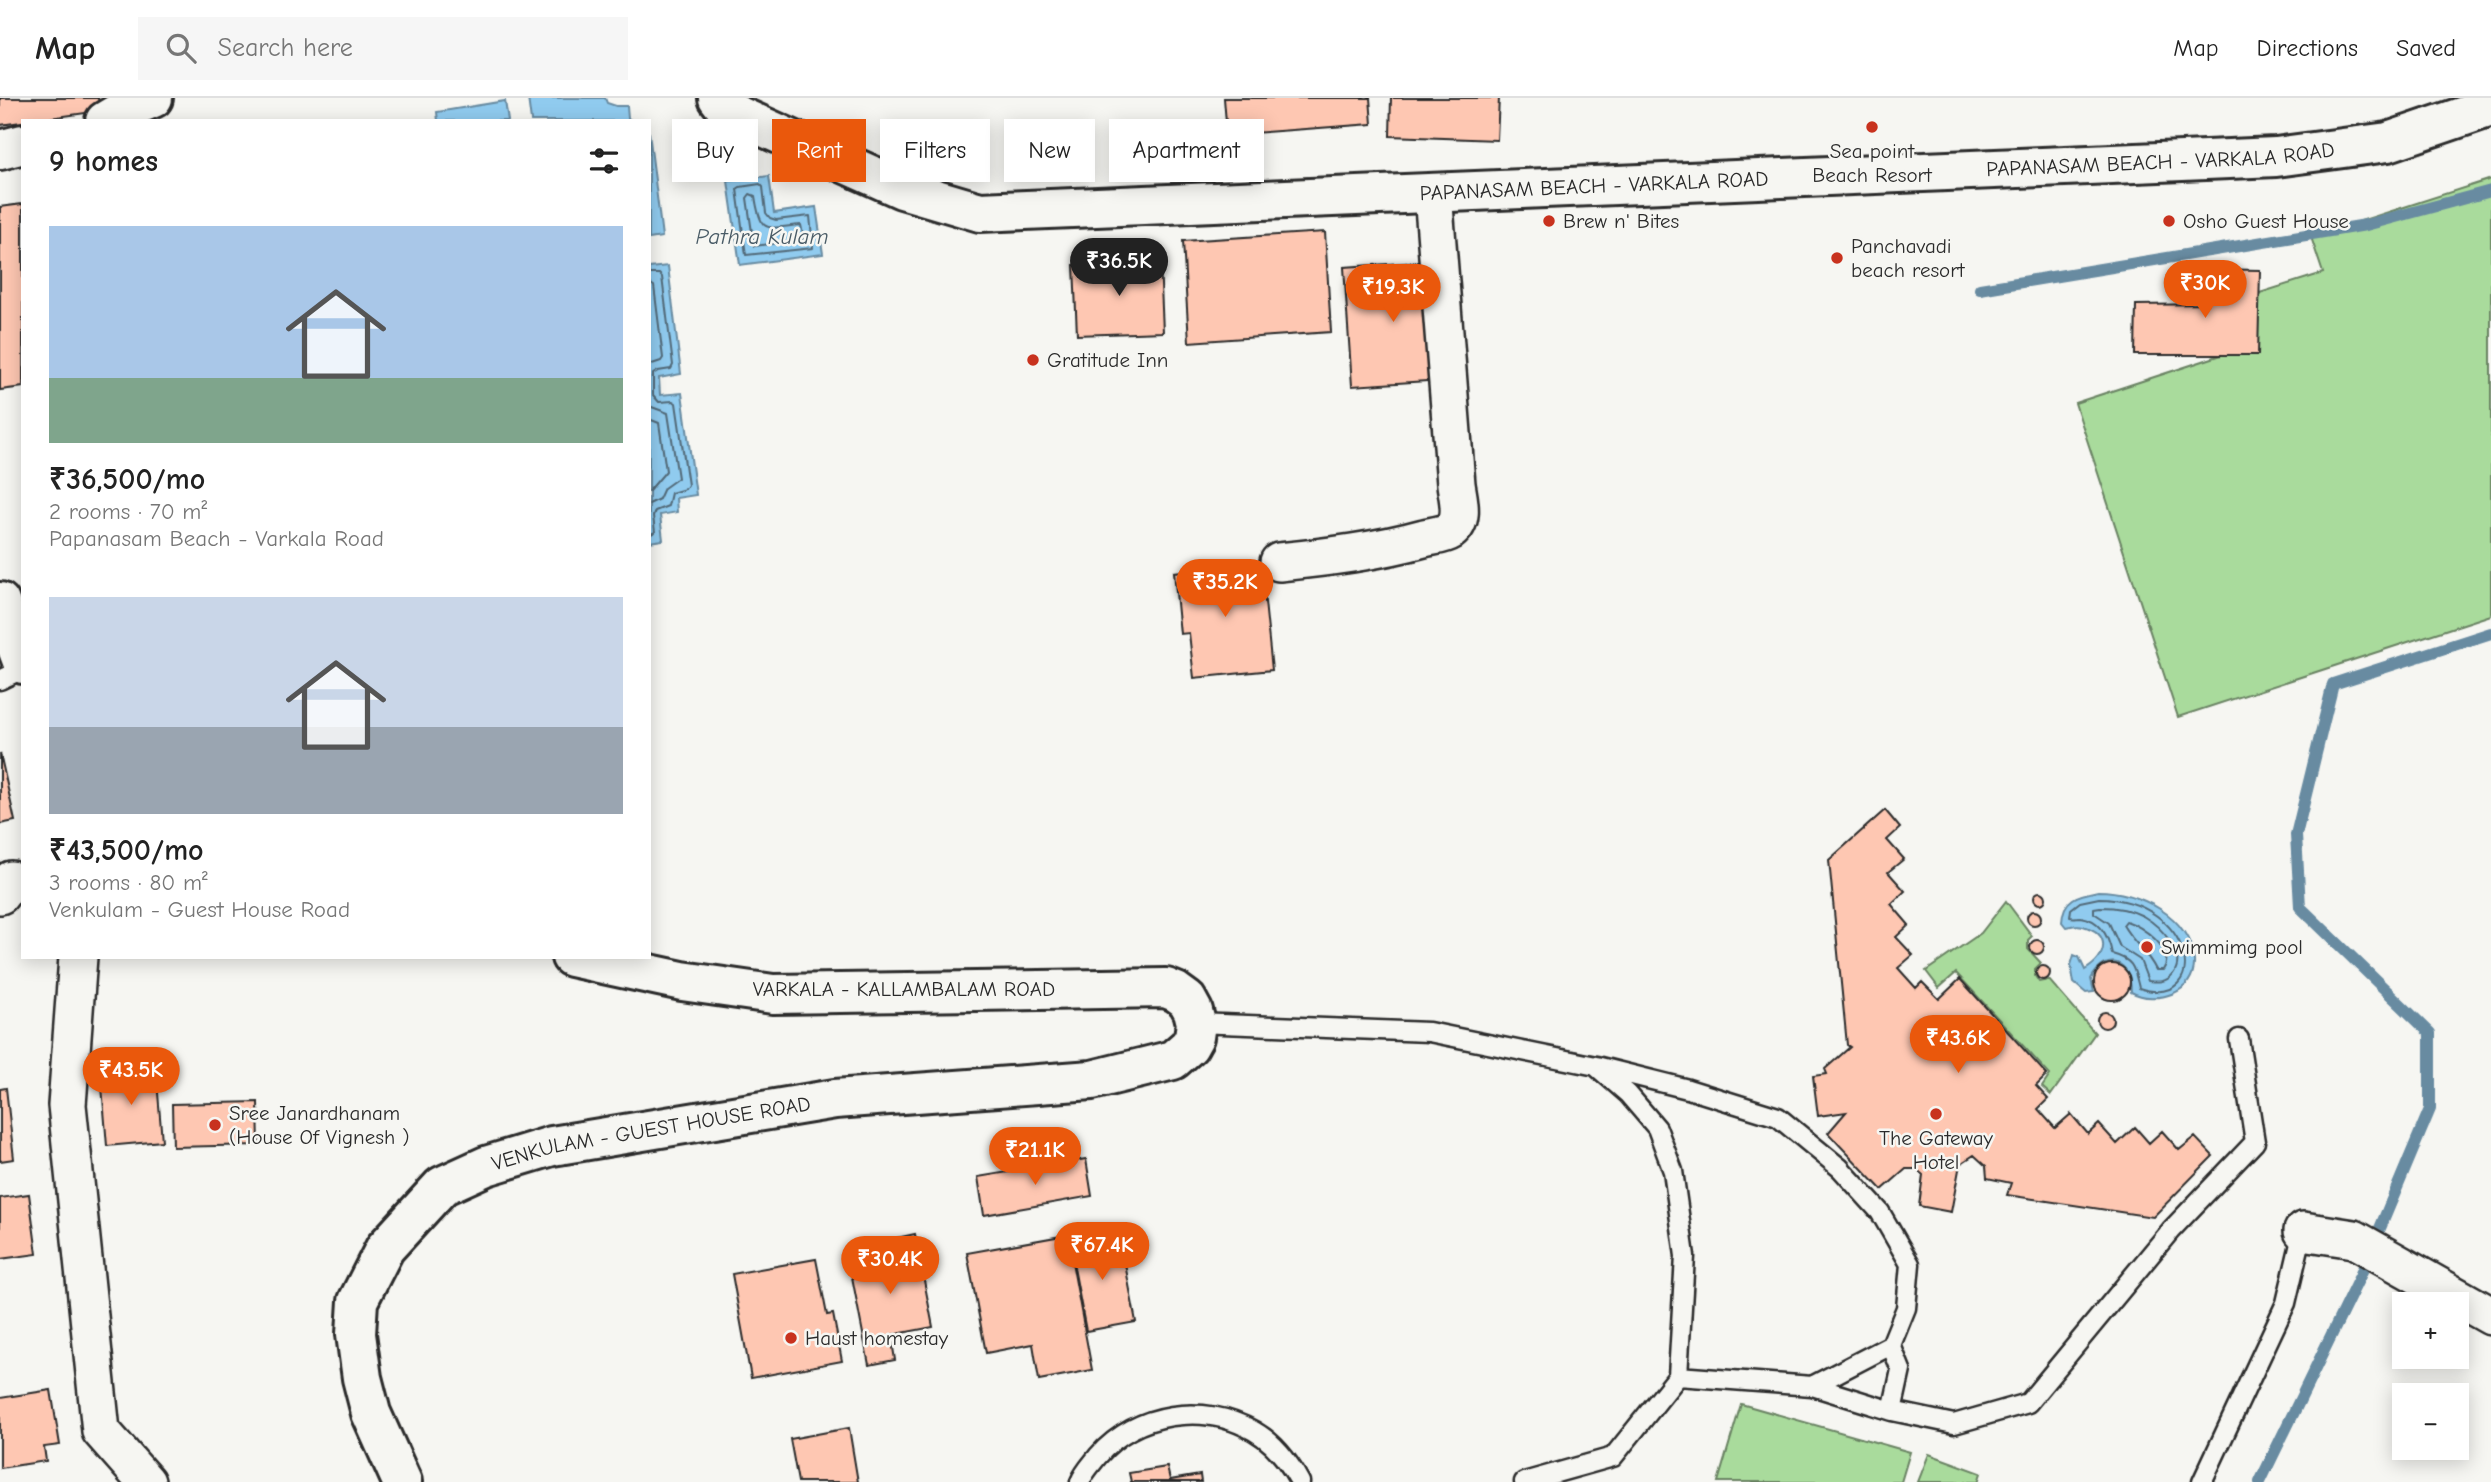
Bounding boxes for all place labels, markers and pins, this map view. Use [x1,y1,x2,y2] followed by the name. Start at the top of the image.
[1864,119,1880,135] marker: Sea point Beach Resort
[1812,139,1933,187] place label: Sea point Beach Resort
[1563,209,1679,233] place label: Brew n' Bites
[2183,209,2349,233] place label: Osho Guest House
[1541,213,1557,229] marker: Brew n' Bites
[2161,213,2177,229] marker: Osho Guest House
[1851,234,1966,282] place label: Panchavadi beach resort
[1062,238,1176,298] pin: ₹36.5K
[1829,250,1845,266] marker: Panchavadi beach resort
[2164,260,2246,320] pin: ₹30K
[1336,264,1450,324] pin: ₹19.3K
[1047,348,1168,372] place label: Gratitude Inn
[1025,352,1041,368] marker: Gratitude Inn
[1168,560,1282,619] pin: ₹35.2K
[2161,935,2303,959] place label: Swimmimg pool
[2139,939,2155,955] marker: Swimmimg pool
[1901,1016,2015,1075] pin: ₹43.6K
[74,1048,188,1107] pin: ₹43.5K
[229,1101,409,1149] place label: Sree Janardhanam (House Of Vignesh )
[1928,1106,1944,1122] marker: The Gateway Hotel
[207,1117,223,1133] marker: Sree Janardhanam (House Of Vignesh )
[1879,1126,1994,1174] place label: The Gateway Hotel
[978,1128,1092,1187] pin: ₹21.1K
[1045,1222,1159,1282] pin: ₹67.4K
[833,1236,947,1296] pin: ₹30.4K
[805,1326,949,1350] place label: Haust homestay
[783,1330,799,1346] marker: Haust homestay

